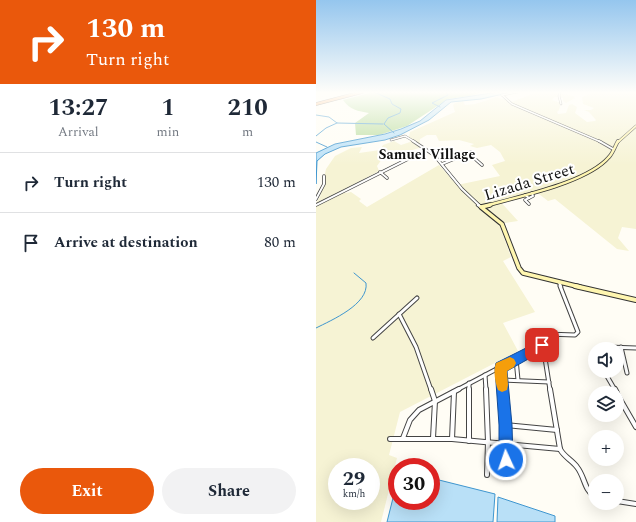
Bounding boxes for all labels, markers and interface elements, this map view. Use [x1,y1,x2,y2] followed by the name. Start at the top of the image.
[86,7,165,50] text: 130 m
[20,16,72,68] icon: right
[86,46,169,73] text: Turn right
[48,90,108,126] text: 13:27
[161,90,175,126] text: 1
[227,90,268,126] text: 210
[58,122,99,142] text: Arrival
[157,122,179,142] text: min
[242,122,253,142] text: m
[378,144,476,165] district label: Samuel Village
[481,157,578,207] street label: Lizada Street
[54,171,127,194] text: Turn right
[257,171,296,194] text: 130 m
[20,172,42,194] icon: right
[54,231,198,254] text: Arrive at destination
[264,231,296,254] text: 80 m
[20,232,42,254] icon: arrive
[525,328,559,362] pin
[531,334,553,356] icon: arrive
[588,342,624,510] map controls
[588,342,624,378] button: sound
[588,386,624,422] button: layers
[588,430,624,466] button: +
[485,439,527,481] position arrow
[388,458,440,510] speed limit sign: 30
[343,464,365,494] text: 29
[20,468,154,514] button: Exit
[162,468,296,514] button: Share
[588,474,624,510] button: −
[343,486,365,502] text: km/h

